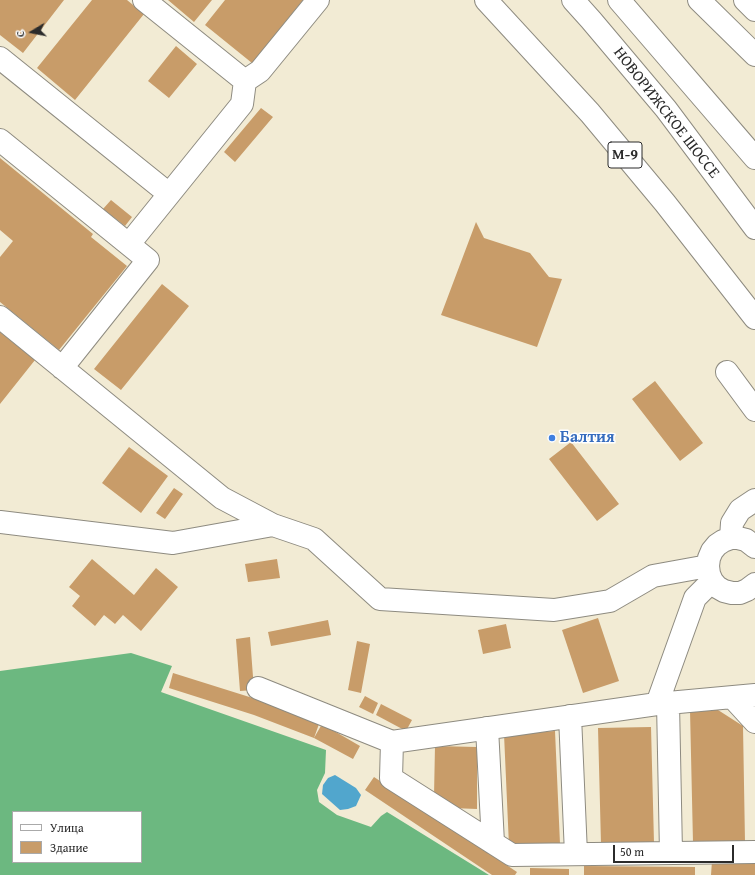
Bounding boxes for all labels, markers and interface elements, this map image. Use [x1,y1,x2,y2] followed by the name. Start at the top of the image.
[12,12,52,52] north arrow
[12,30,29,39] text: С
[609,44,723,182] street label: НОВОРИЖСКОЕ ШОССЕ
[608,142,642,168] road number: М-9
[560,428,615,448] place label: Балтия
[547,433,557,443] marker: Балтия
[12,811,142,863] legend
[50,819,84,836] text: Улица
[615,837,736,863] scale bar
[50,839,88,856] text: Здание
[620,843,644,860] text: 50 m

